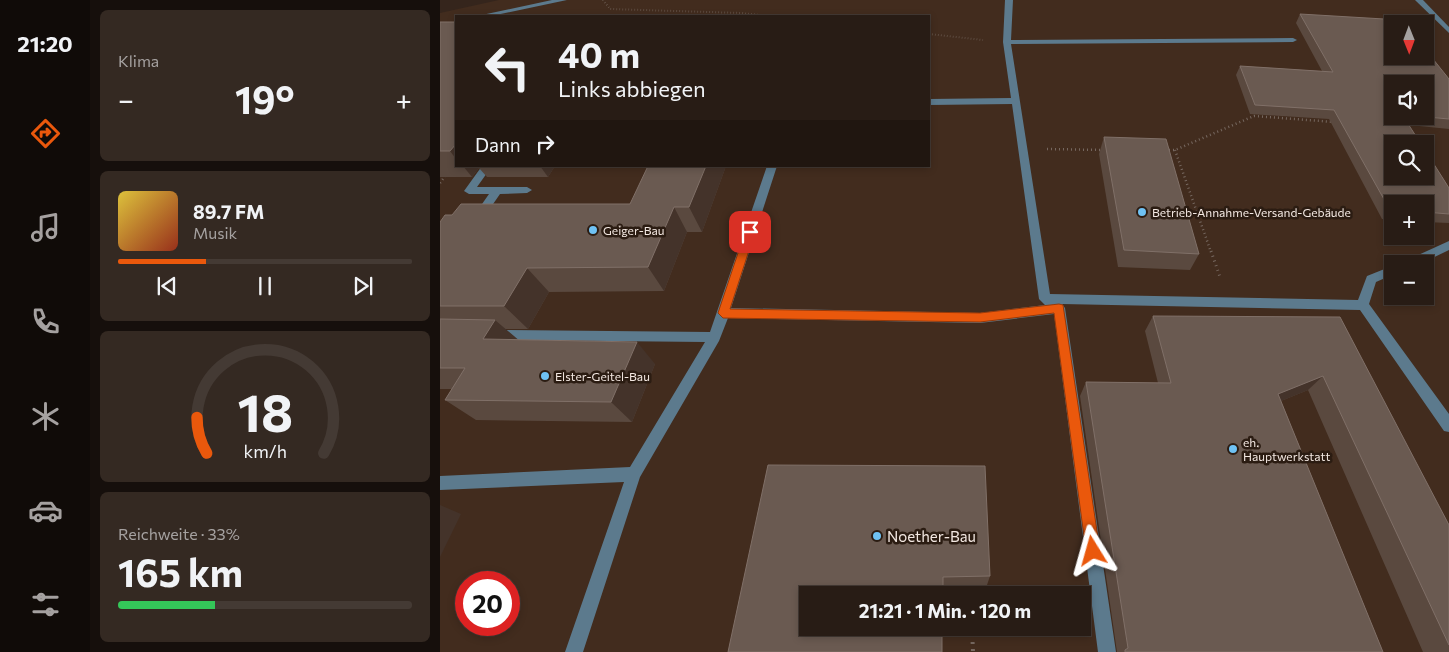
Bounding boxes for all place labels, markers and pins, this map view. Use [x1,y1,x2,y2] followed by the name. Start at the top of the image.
[1152,205,1351,219] place label: Betrieb-Annahme-Versand-Gebäude
[1136,206,1148,218] marker: Betrieb-Annahme-Versand-Gebäude
[729,211,771,253] pin
[603,223,665,237] place label: Geiger-Bau
[587,224,599,236] marker: Geiger-Bau
[555,369,650,383] place label: Elster-Geitel-Bau
[539,370,551,382] marker: Elster-Geitel-Bau
[1243,435,1330,463] place label: eh. Hauptwerkstatt
[1227,443,1239,455] marker: eh. Hauptwerkstatt
[887,527,976,545] place label: Noether-Bau
[871,530,883,542] marker: Noether-Bau

